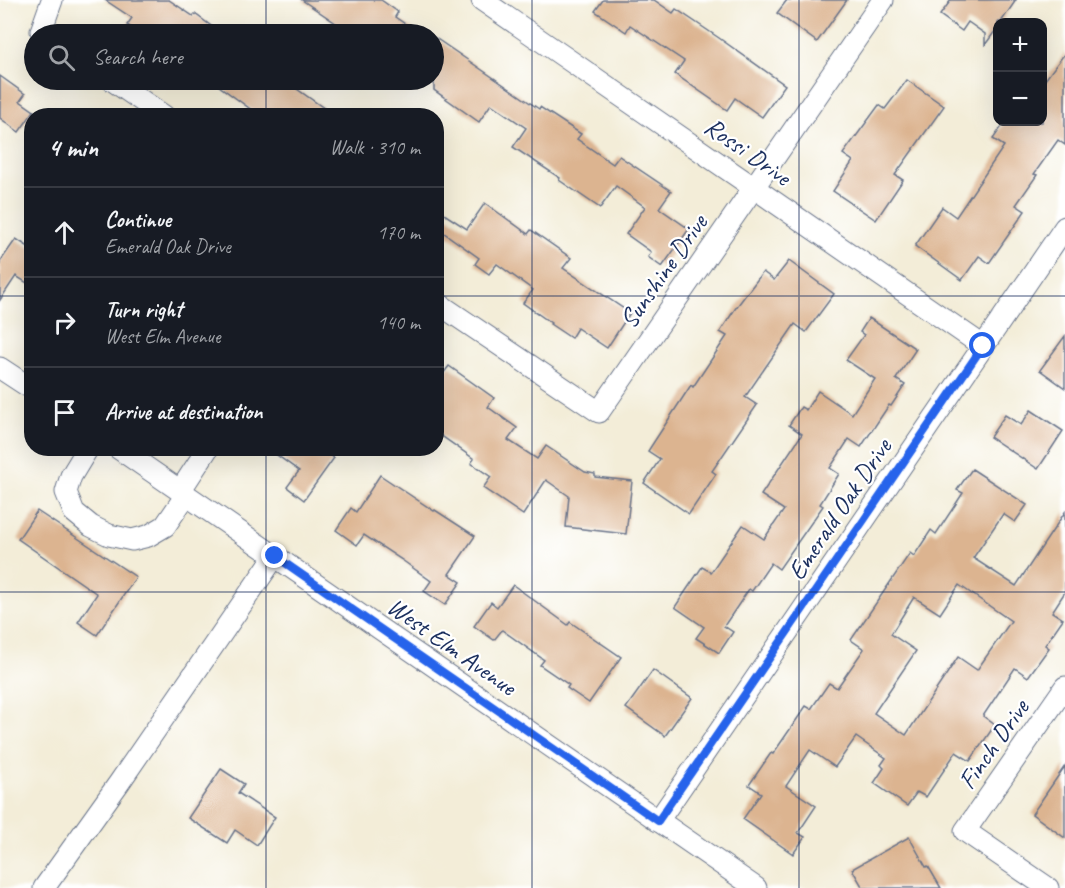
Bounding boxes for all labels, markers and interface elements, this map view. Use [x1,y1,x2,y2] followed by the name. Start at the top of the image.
[993,18,1047,126] map controls
[993,18,1047,72] button: +
[24,24,444,90] search box
[45,41,78,74] icon: search
[93,43,183,71] text: Search here
[993,72,1047,126] button: −
[698,110,799,195] street label: Rossi Drive
[48,131,98,164] text: 4 min
[330,135,420,160] text: Walk · 310 m
[105,206,171,234] text: Continue
[612,207,716,335] street label: Sunshine Drive
[48,216,81,249] icon: ahead
[377,220,420,245] text: 170 m
[105,234,231,259] text: Emerald Oak Drive
[105,296,182,324] text: Turn right
[48,306,81,339] icon: right
[377,310,420,335] text: 140 m
[105,324,220,349] text: West Elm Avenue
[969,332,995,358] route start
[48,396,81,429] icon: arrive
[105,398,262,426] text: Arrive at destination
[780,431,900,586] street label: Emerald Oak Drive
[261,542,287,568] route end
[381,590,524,704] street label: West Elm Avenue
[951,692,1037,796] street label: Finch Drive

